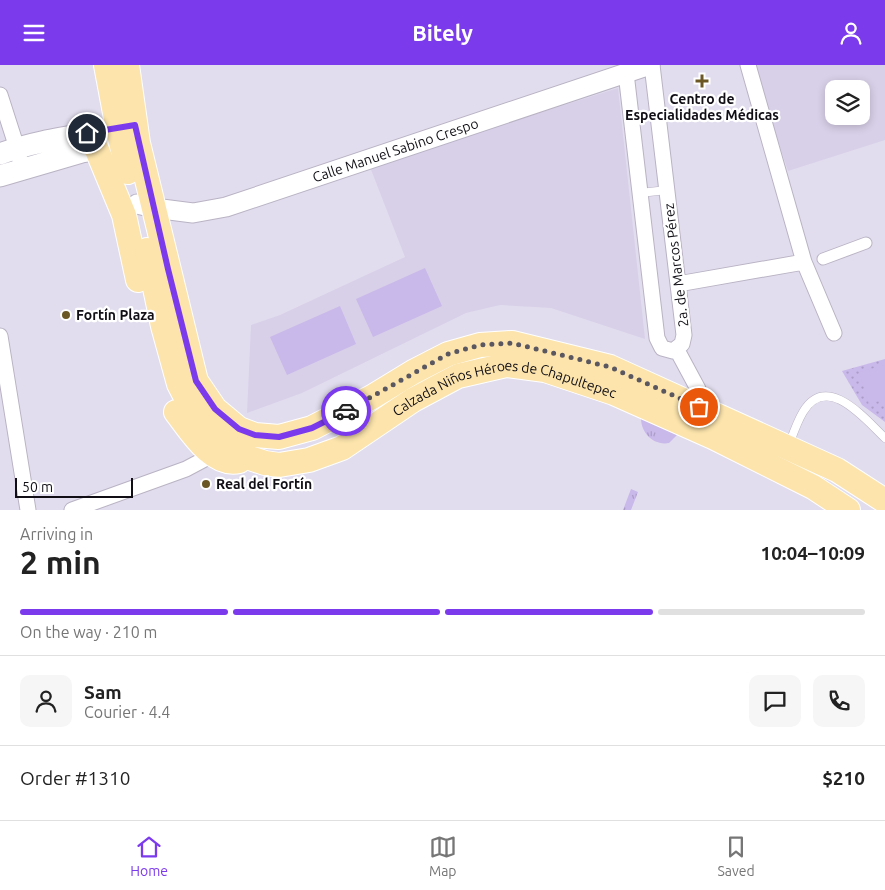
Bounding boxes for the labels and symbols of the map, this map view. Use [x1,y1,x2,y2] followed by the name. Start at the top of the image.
[695,74,709,88] marker: Centro de Especialidades Médicas
[625,91,779,123] place label: Centro de Especialidades Médicas
[66,112,108,154] pin
[310,115,480,185] street label: Calle Manuel Sabino Crespo
[660,202,692,328] street label: 2a. de Marcos Pérez
[76,307,155,323] place label: Fortín Plaza
[60,309,72,321] marker: Fortín Plaza
[390,357,619,419] street label: Calzada Niños Héroes de Chapultepec
[321,386,371,436] courier
[678,386,720,428] pin
[15,475,132,498] scale bar
[216,476,312,492] place label: Real del Fortín
[200,478,212,490] marker: Real del Fortín

